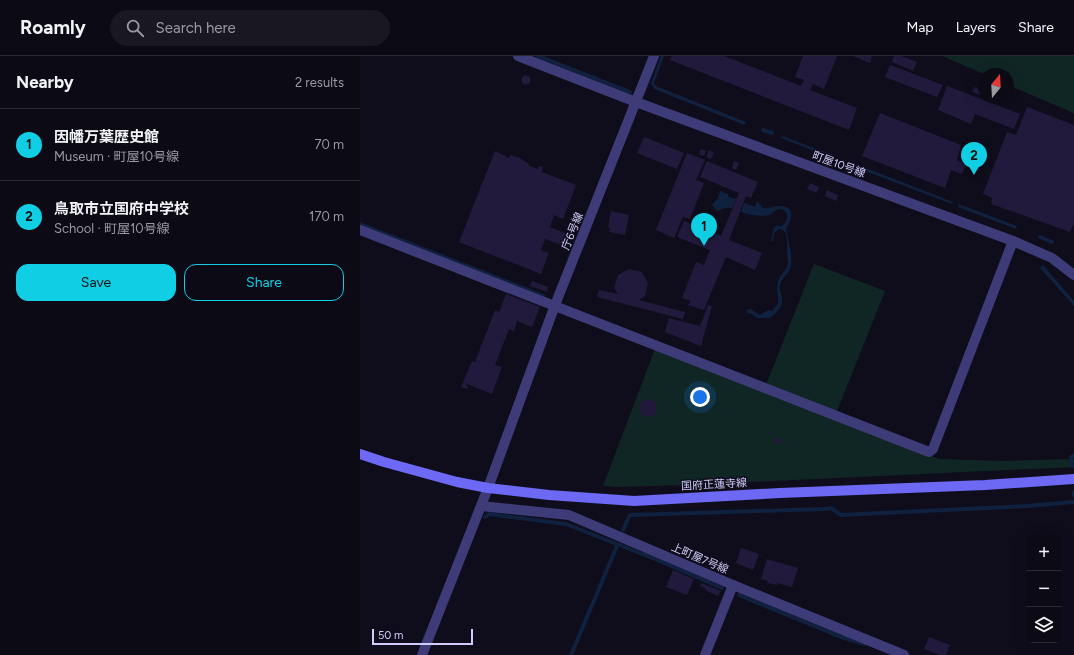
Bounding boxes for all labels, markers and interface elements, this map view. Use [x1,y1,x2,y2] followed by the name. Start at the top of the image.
[110,10,390,46] search box
[20,16,86,39] text: Roamly
[124,17,146,39] icon: search
[156,19,236,37] text: Search here
[906,19,934,36] text: Map
[956,19,996,36] text: Layers
[1018,19,1054,36] text: Share
[978,68,1014,104] north arrow
[16,72,74,92] text: Nearby
[295,75,344,90] text: 2 results
[54,128,159,146] text: 因幡万葉歴史館
[26,137,32,152] text: 1
[314,137,344,152] text: 70 m
[961,142,987,175] pin: 2
[54,149,179,164] text: Museum · 町屋10号線
[810,149,867,180] street label: 町屋10号線
[54,200,189,218] text: 鳥取市立国府中学校
[25,209,33,224] text: 2
[309,209,344,224] text: 170 m
[559,211,586,252] street label: 庁6号線
[691,213,717,246] pin: 1
[54,221,170,236] text: School · 町屋10号線
[16,264,176,301] button: Save
[184,264,344,301] button: Share
[690,387,710,407] your location
[681,476,747,493] street label: 国府正蓮寺線
[1026,535,1062,643] map controls
[1026,535,1062,571] button: +
[669,541,730,576] street label: 上町屋7号線
[1026,571,1062,607] button: −
[1026,607,1062,643] button: layers
[372,627,473,646] scale bar
[378,629,403,642] text: 50 m

